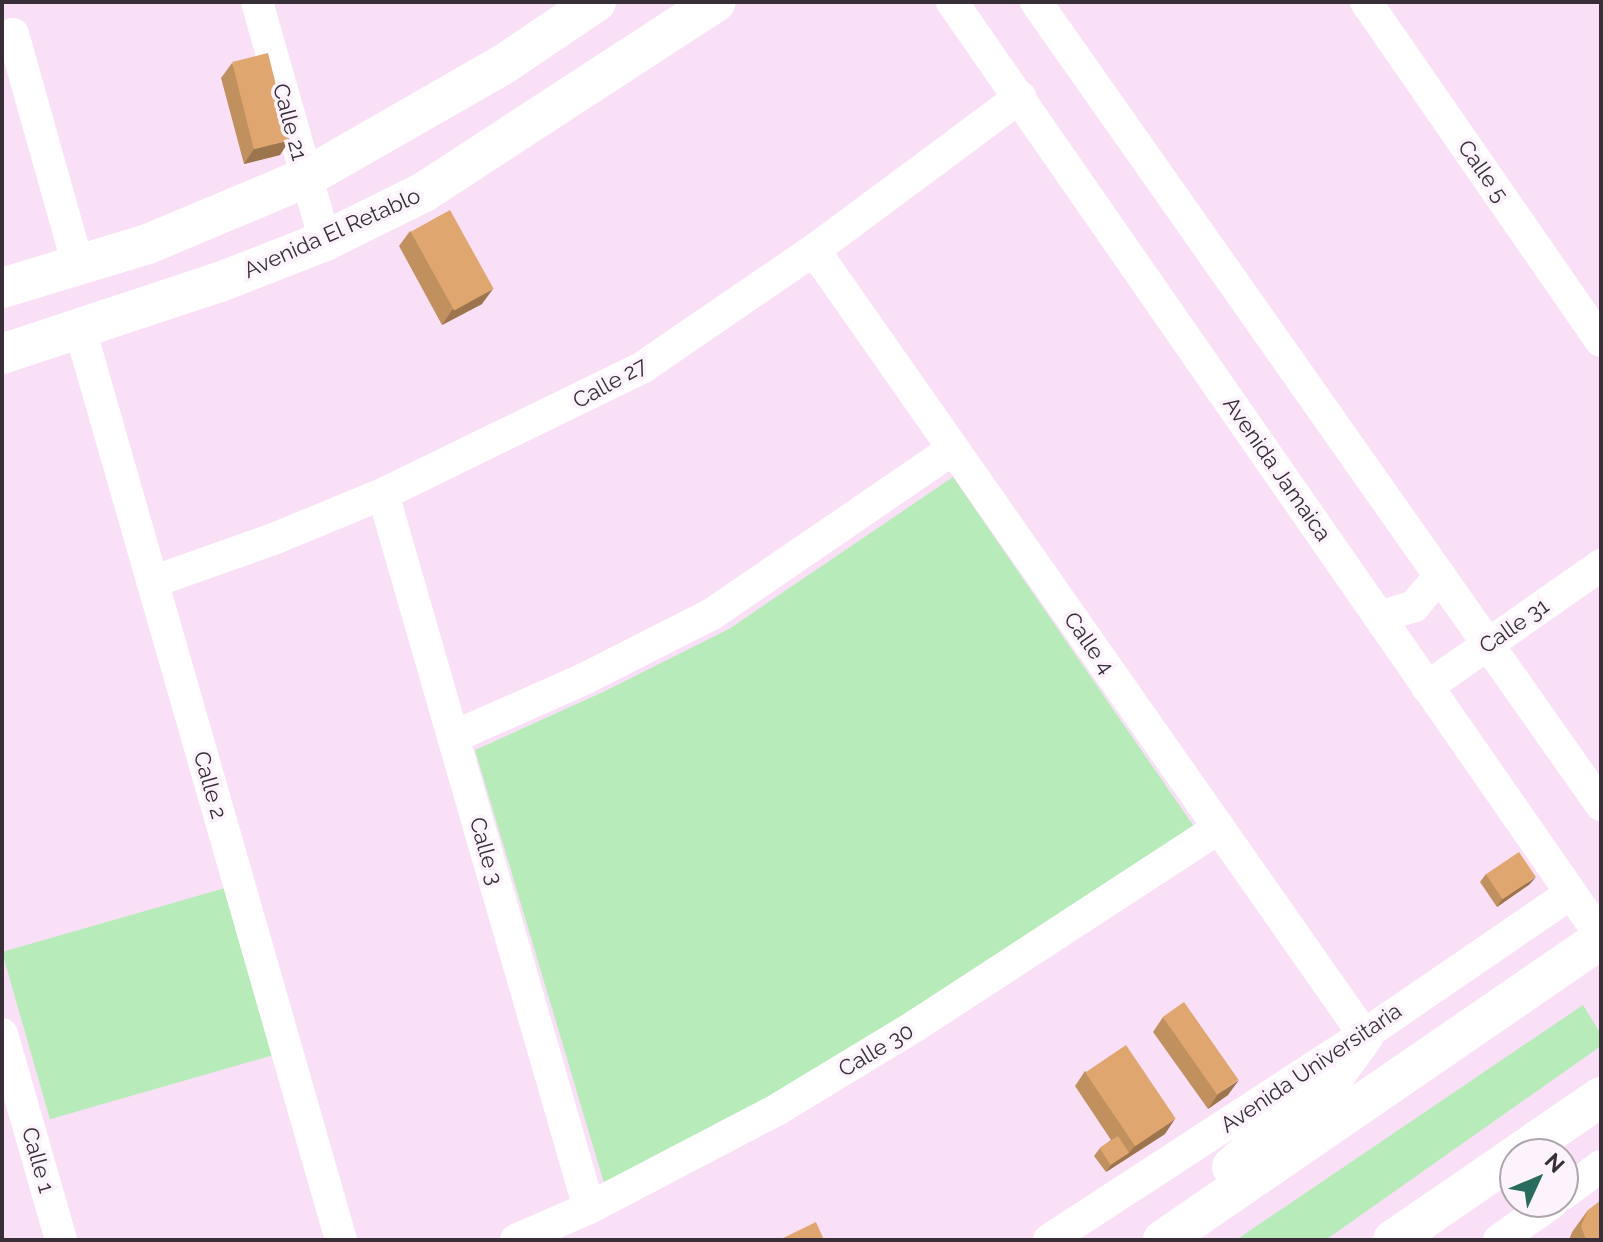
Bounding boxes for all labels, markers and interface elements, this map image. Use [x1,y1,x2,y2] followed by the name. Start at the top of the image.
[267,81,313,163] street label: Calle 21
[1452,135,1514,207] street label: Calle 5
[239,182,425,284] street label: Avenida El Retablo
[568,352,652,414] street label: Calle 27
[1217,391,1337,547] street label: Avenida Jamaica
[1474,593,1554,659] street label: Calle 31
[1058,607,1120,679] street label: Calle 4
[188,748,232,822] street label: Calle 2
[464,814,508,888] street label: Calle 3
[1215,998,1407,1138] street label: Avenida Universitaria
[834,1017,918,1083] street label: Calle 30
[16,1124,60,1196] street label: Calle 1
[1499,1138,1579,1218] north arrow
[1540,1148,1570,1178] text: N

